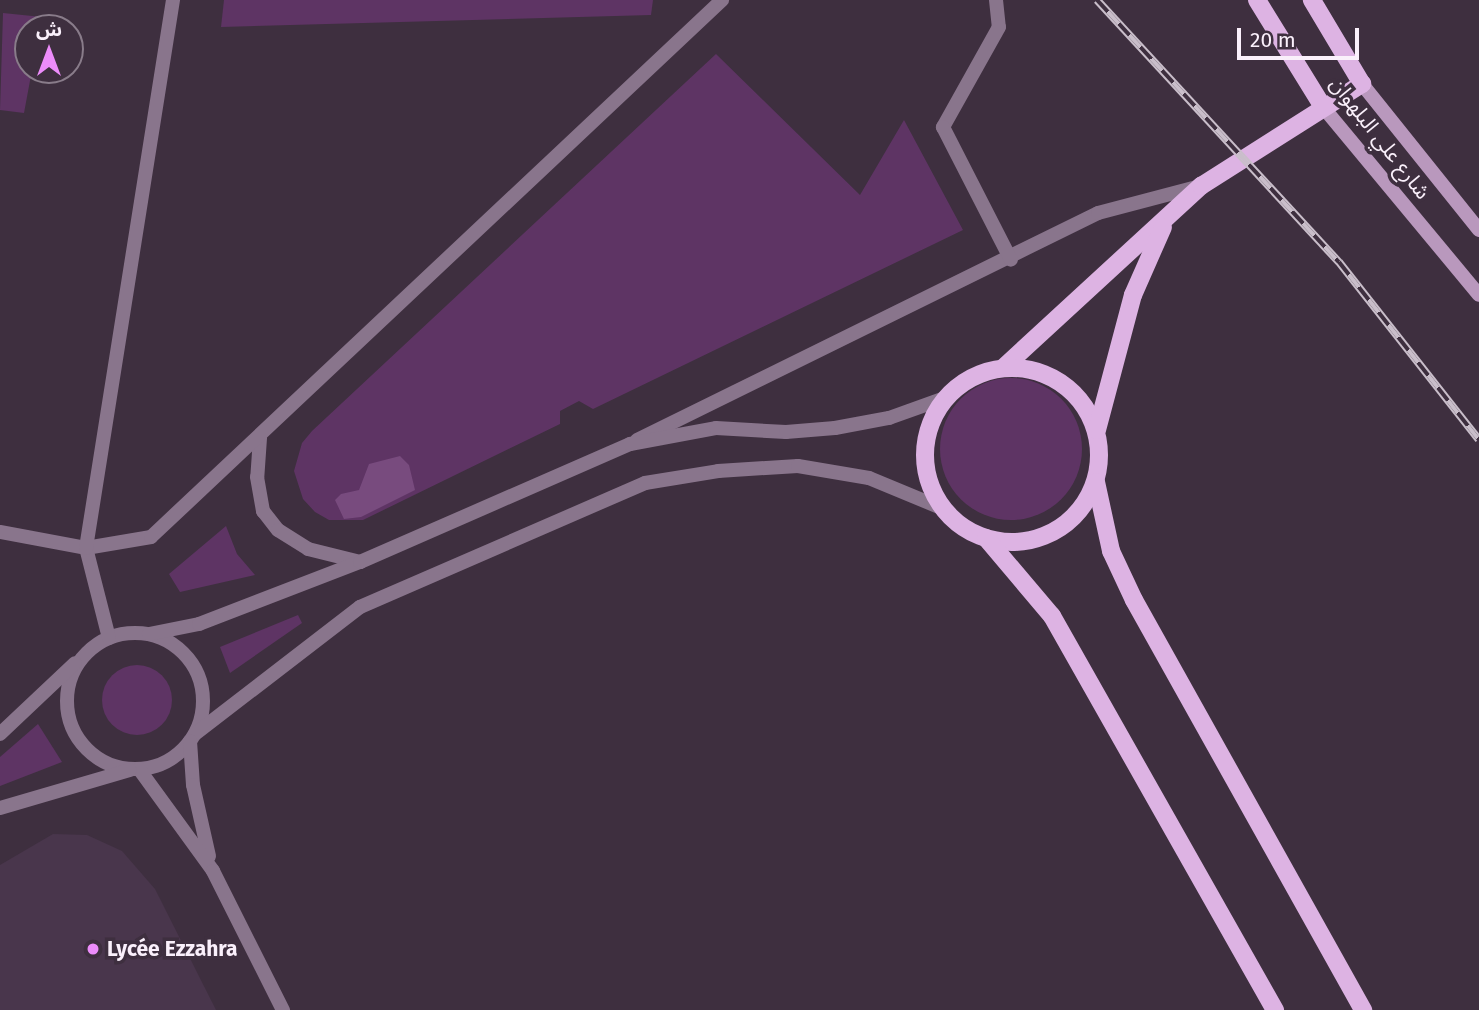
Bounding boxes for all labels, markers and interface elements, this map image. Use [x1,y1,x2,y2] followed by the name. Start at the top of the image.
[14,14,84,84] north arrow
[1241,14,1364,58] scale bar
[36,18,62,41] text: ش
[1250,27,1296,53] text: 20 m
[1324,72,1436,204] street label: شارع علي البلهوان
[107,936,238,962] place label: Lycée Ezzahra
[85,941,101,957] marker: Lycée Ezzahra

